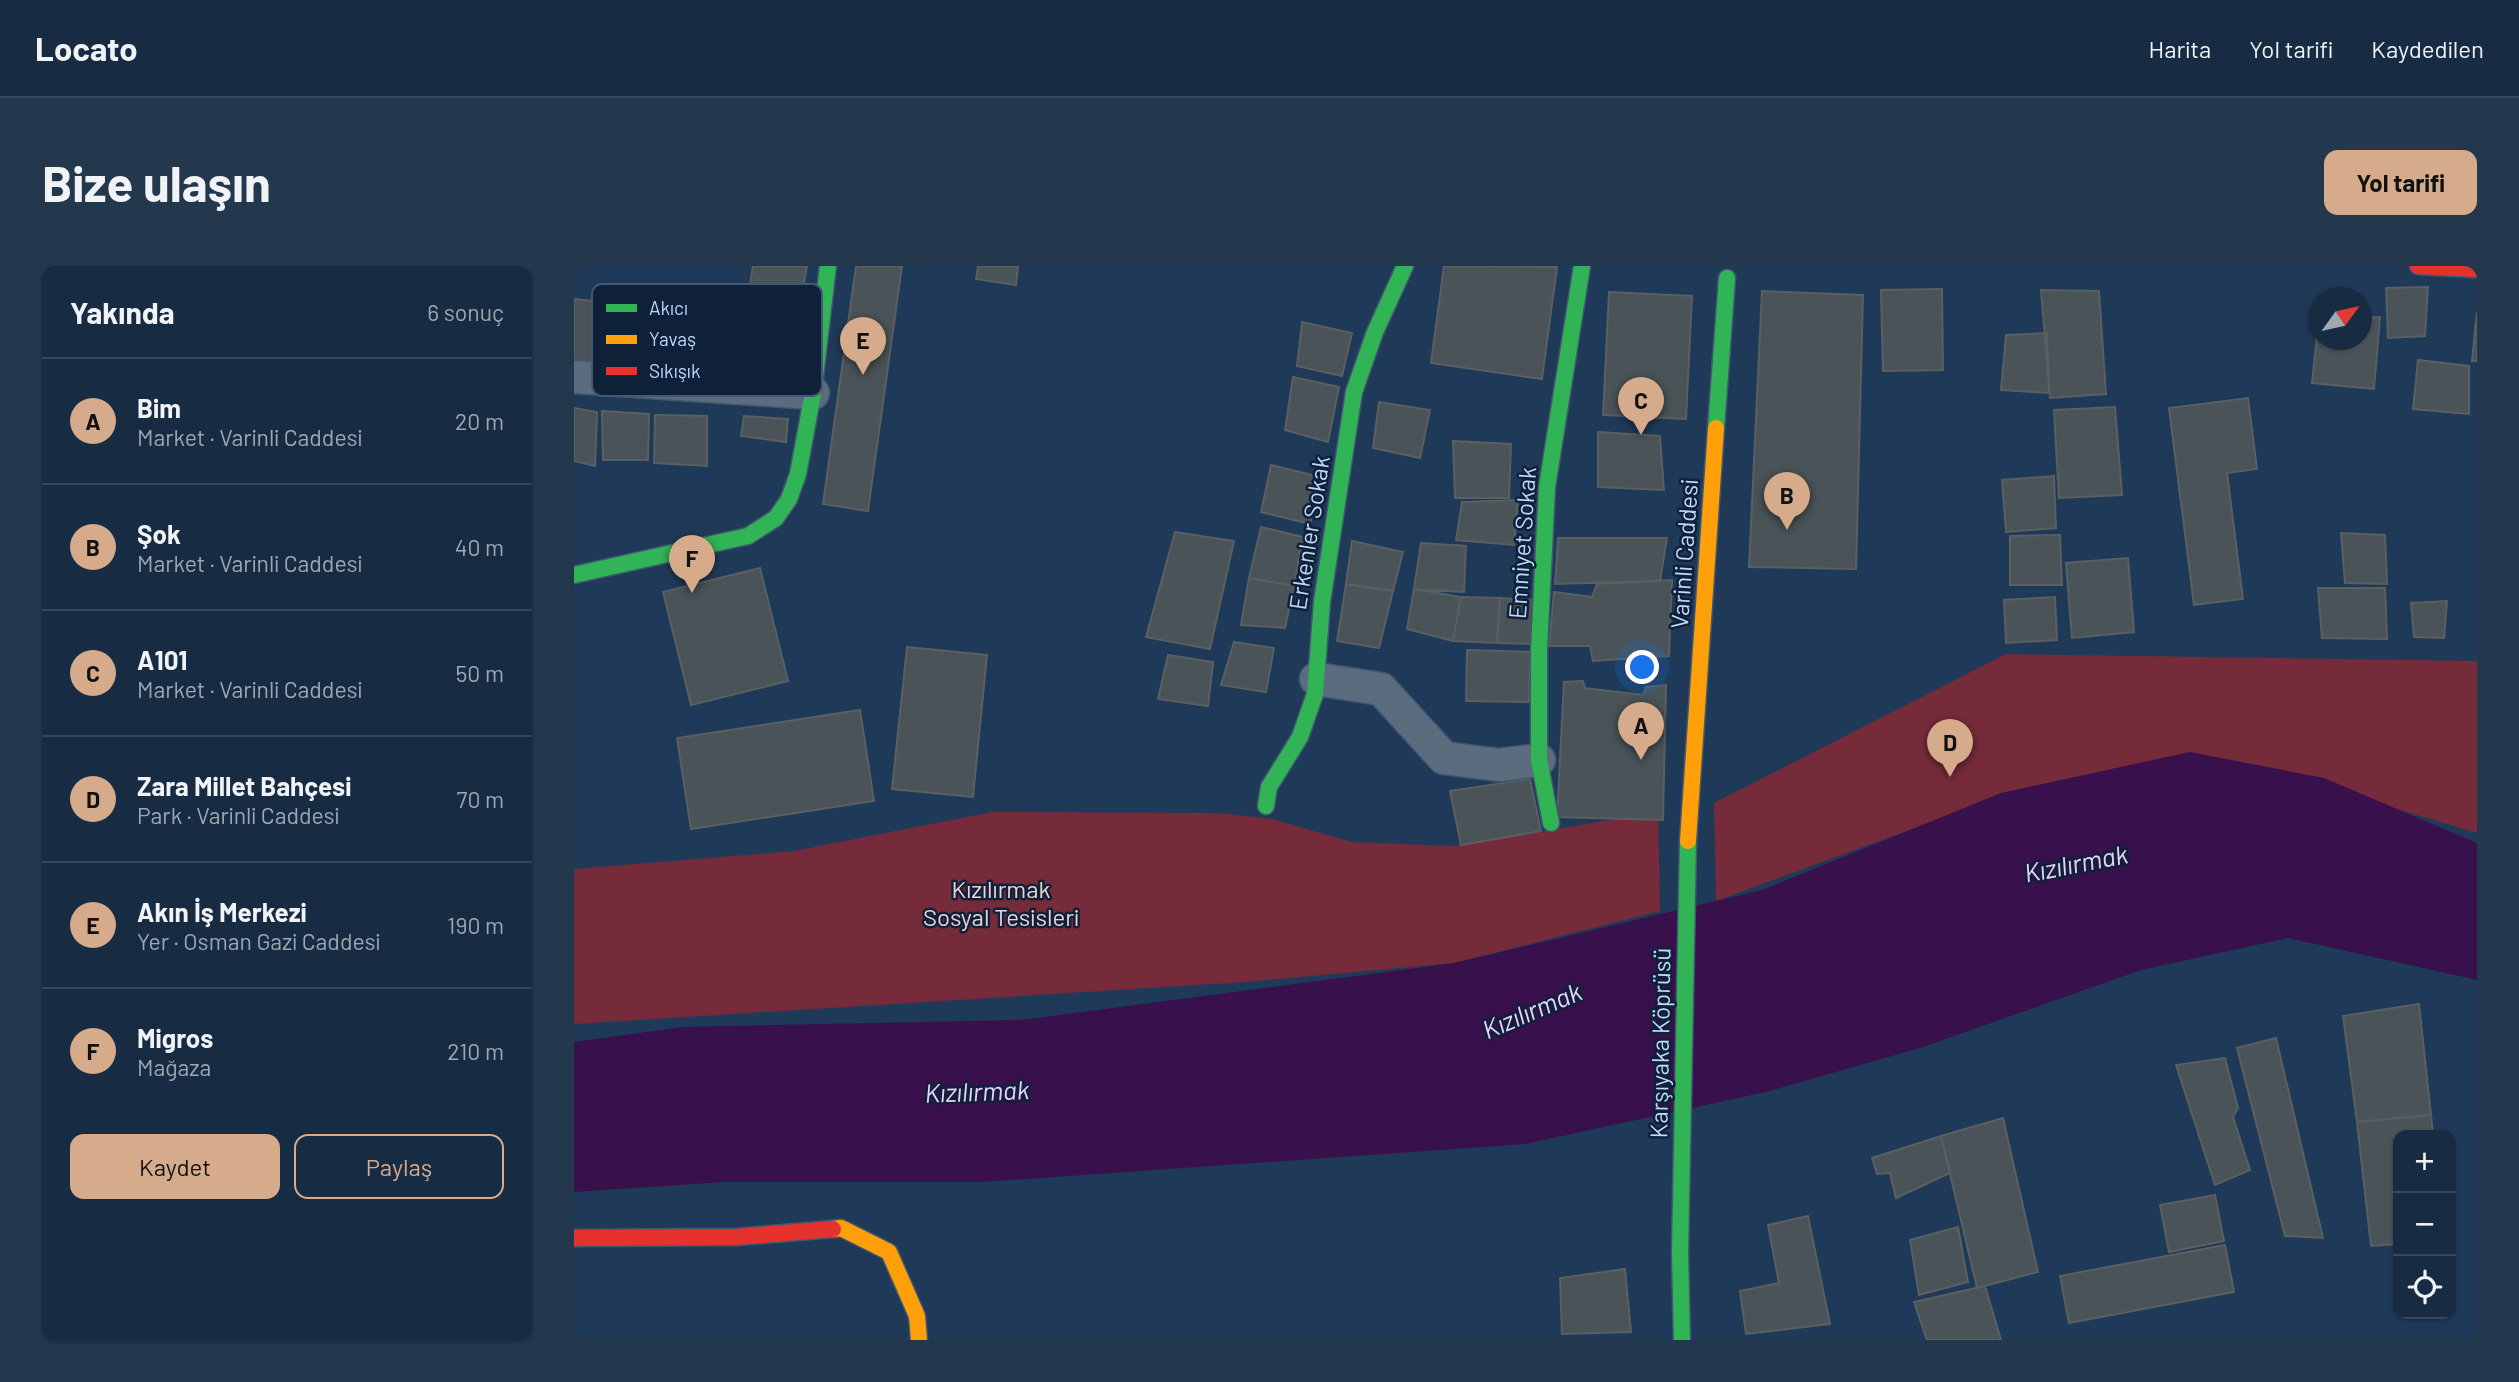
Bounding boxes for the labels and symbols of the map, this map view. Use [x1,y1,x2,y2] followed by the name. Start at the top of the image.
[592,284,822,396] legend
[2309,287,2372,350] north arrow
[649,296,688,319] text: Akıcı
[840,317,886,375] pin: E
[649,327,696,350] text: Yavaş
[649,359,700,382] text: Sıkışık
[1618,377,1664,435] pin: C
[1282,454,1335,612] street label: Erkenler Sokak
[1502,466,1541,620] street label: Emniyet Sokak
[1764,472,1810,530] pin: B
[1664,478,1703,629] street label: Varinli Caddesi
[669,535,715,593] pin: F
[1625,650,1659,684] your location
[1618,702,1664,760] pin: A
[1927,719,1973,777] pin: D
[2021,837,2130,888] water label: Kızılırmak
[923,874,1079,931] park label: Kızılırmak Sosyal Tesisleri
[1643,947,1676,1139] street label: Karşıyaka Köprüsü
[1477,975,1586,1044] water label: Kızılırmak
[924,1073,1030,1108] water label: Kızılırmak

